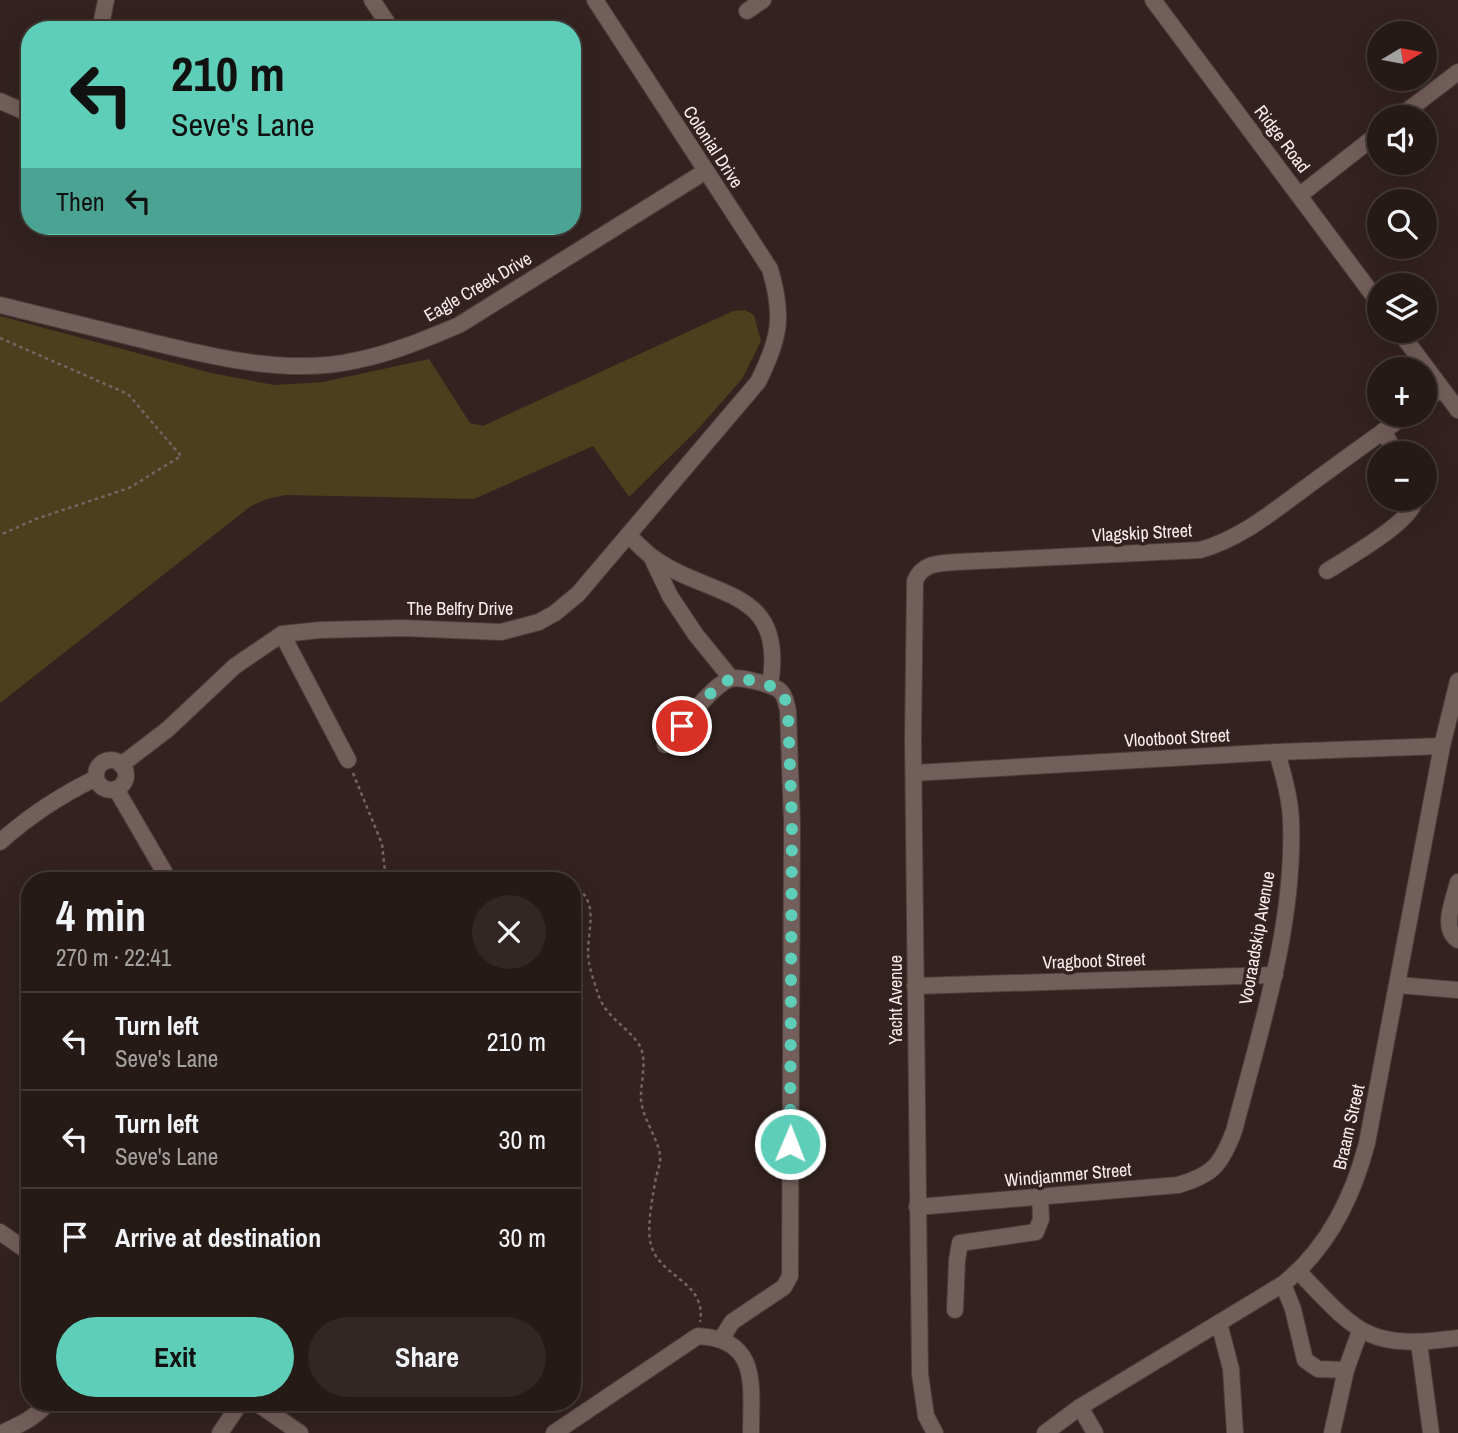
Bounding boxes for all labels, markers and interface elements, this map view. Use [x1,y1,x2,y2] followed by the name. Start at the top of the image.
[1367,21,1437,91] north arrow
[1367,21,1437,511] map controls
[171,40,285,106] text: 210 m
[56,49,147,140] icon: left
[1249,100,1316,178] street label: Ridge Road
[677,101,749,193] street label: Colonial Drive
[171,103,315,146] text: Seve's Lane
[1367,105,1437,175] button: sound
[119,182,157,220] icon: left
[56,184,105,219] text: Then
[1367,189,1437,259] button: search
[419,246,536,328] street label: Eagle Creek Drive
[1367,273,1437,343] button: layers
[1367,357,1437,427] button: +
[1367,441,1437,511] button: −
[1091,517,1193,548] street label: Vlagskip Street
[407,596,513,621] street label: The Belfry Drive
[652,696,712,756] pin
[663,707,701,745] icon: arrive
[1123,722,1230,753] street label: Vlootboot Street
[1232,869,1281,1007] street label: Vooraadskip Avenue
[56,888,146,944] text: 4 min
[472,895,546,969] button: close
[56,942,171,973] text: 270 m · 22:41
[1042,946,1146,975] street label: Vragboot Street
[883,955,908,1045] street label: Yacht Avenue
[115,1008,199,1043] text: Turn left
[56,1022,94,1060] icon: left
[487,1024,546,1059] text: 210 m
[115,1043,218,1074] text: Seve's Lane
[1327,1082,1370,1172] street label: Braam Street
[115,1106,199,1141] text: Turn left
[753,1107,827,1181] position arrow
[56,1120,94,1158] icon: left
[499,1122,546,1157] text: 30 m
[115,1141,218,1172] text: Seve's Lane
[1004,1157,1132,1192] street label: Windjammer Street
[56,1218,94,1256] icon: arrive
[115,1220,321,1255] text: Arrive at destination
[499,1220,546,1255] text: 30 m
[56,1317,294,1397] button: Exit
[308,1317,546,1397] button: Share

